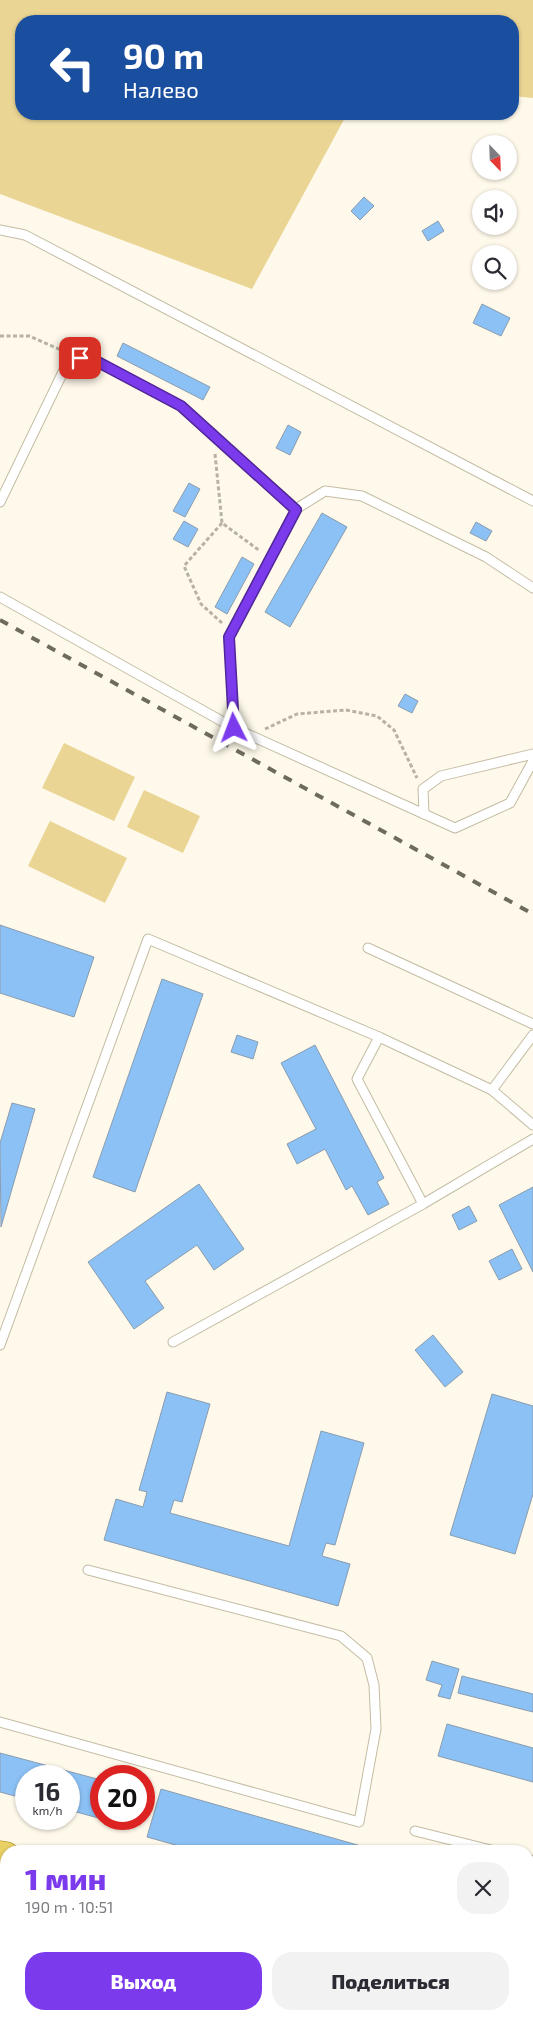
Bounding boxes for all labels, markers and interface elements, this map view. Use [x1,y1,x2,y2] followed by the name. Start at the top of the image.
[123,34,204,76] text: 90 m
[40,35,105,100] icon: left
[123,76,199,102] text: Налево
[472,135,518,180] north arrow
[472,135,517,290] map controls
[472,190,517,235] button: sound
[472,245,517,290] button: search
[59,337,101,379] pin
[66,344,94,372] icon: arrive
[207,701,259,753] position arrow
[90,1765,155,1830] speed limit sign: 20
[35,1776,60,1806] text: 16
[33,1803,62,1817] text: km/h
[25,1860,106,1896] text: 1 мин
[457,1862,509,1914] button: close
[25,1897,113,1916] text: 190 m · 10:51
[25,1952,262,2010] button: Выход
[272,1952,509,2010] button: Поделиться

